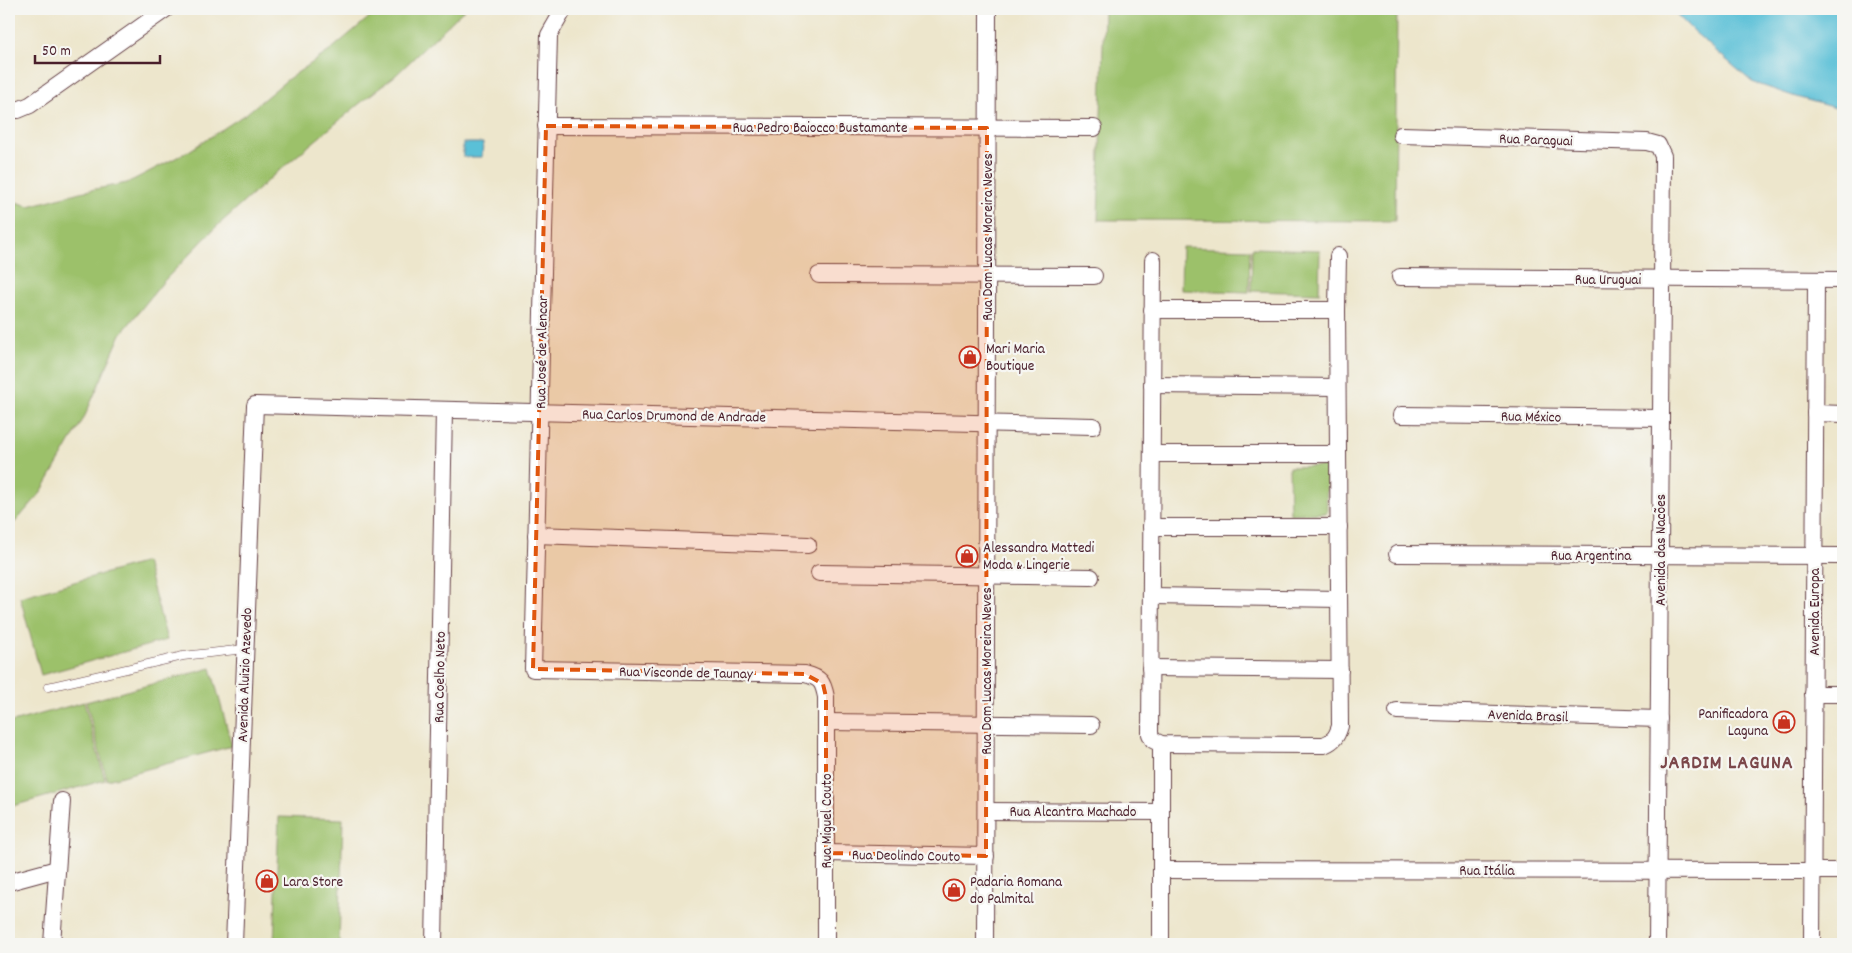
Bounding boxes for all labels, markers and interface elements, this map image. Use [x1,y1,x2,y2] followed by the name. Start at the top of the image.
[35,32,160,64] scale bar
[42,41,71,63] text: 50 m
[733,118,908,140] street label: Rua Pedro Baiocco Bustamante
[1499,129,1573,153] street label: Rua Paraguai
[978,153,1000,321] street label: Rua Dom Lucas Moreira Neves
[1575,270,1641,292] street label: Rua Uruguai
[531,295,555,409] street label: Rua José de Alencar
[986,339,1046,378] place label: Mari Maria Boutique
[958,345,982,369] shop icon: Mari Maria Boutique
[582,404,766,430] street label: Rua Carlos Drumond de Andrade
[1501,406,1562,430] street label: Rua México
[1651,494,1673,606] street label: Avenida das Nacões
[983,538,1095,577] place label: Alessandra Mattedi Moda & Lingerie
[955,544,979,568] shop icon: Alessandra Mattedi Moda & Lingerie
[1551,546,1632,568] street label: Rua Argentina
[1805,567,1827,656] street label: Avenida Europa
[977,587,999,755] street label: Rua Dom Lucas Moreira Neves
[233,607,259,743] street label: Avenida Aluizio Azevedo
[429,631,453,723] street label: Rua Coelho Neto
[619,662,754,686] street label: Rua Visconde de Taunay
[1698,704,1769,743] place label: Panificadora Laguna
[1487,705,1569,729] street label: Avenida Brasil
[1772,710,1796,734] shop icon: Panificadora Laguna
[1660,750,1794,778] district label: JARDIM LAGUNA
[817,773,839,869] street label: Rua Miguel Couto
[1009,802,1137,824] street label: Rua Alcantra Machado
[852,845,961,869] street label: Rua Deolindo Couto
[1459,861,1516,883] street label: Rua Itália
[255,869,279,893] shop icon: Lara Store
[283,872,344,894] place label: Lara Store
[970,872,1063,911] place label: Padaria Romana do Palmital
[942,878,966,902] shop icon: Padaria Romana do Palmital

